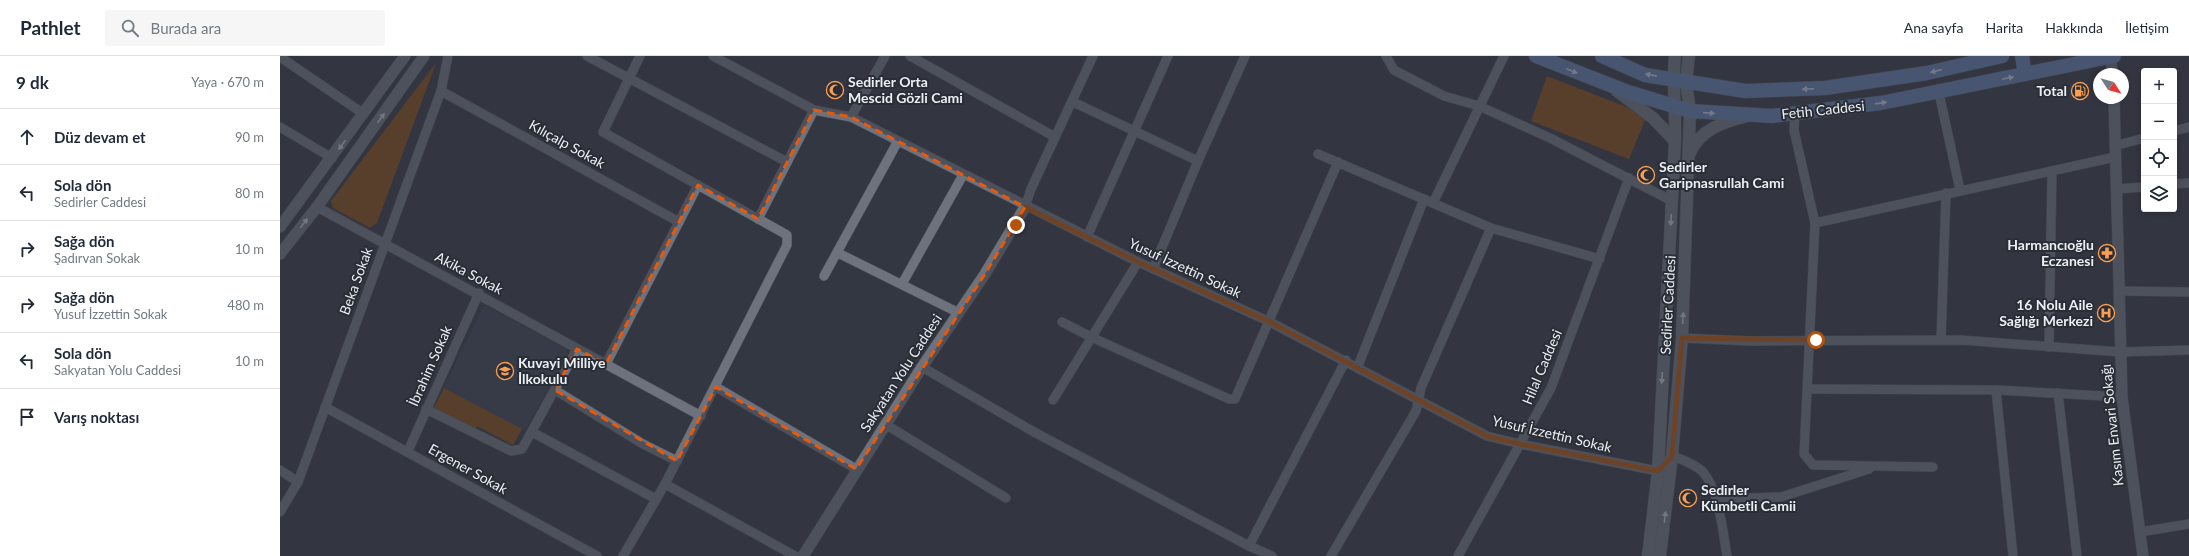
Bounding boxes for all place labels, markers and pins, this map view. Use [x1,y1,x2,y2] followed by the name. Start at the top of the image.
[848,73,963,106] place label: Sedirler Orta Mescid Gözli Cami
[825,80,845,100] mosque icon: Sedirler Orta Mescid Gözli Cami
[2070,81,2090,101] fuel station icon: Total
[2037,82,2067,99] place label: Total
[1659,158,1784,191] place label: Sedirler Garipnasrullah Cami
[1636,165,1656,185] mosque icon: Sedirler Garipnasrullah Cami
[2007,236,2094,269] place label: Harmancıoğlu Eczanesi
[2097,243,2117,263] pharmacy icon: Harmancıoğlu Eczanesi
[1999,296,2094,329] place label: 16 Nolu Aile Sağlığı Merkezi
[2096,303,2116,323] hospital icon: 16 Nolu Aile Sağlığı Merkezi
[518,354,606,387] place label: Kuvayi Milliye İlkokulu
[495,361,515,381] school or university icon: Kuvayi Milliye İlkokulu
[1701,481,1796,514] place label: Sedirler Kümbetli Camii
[1678,488,1698,508] mosque icon: Sedirler Kümbetli Camii

